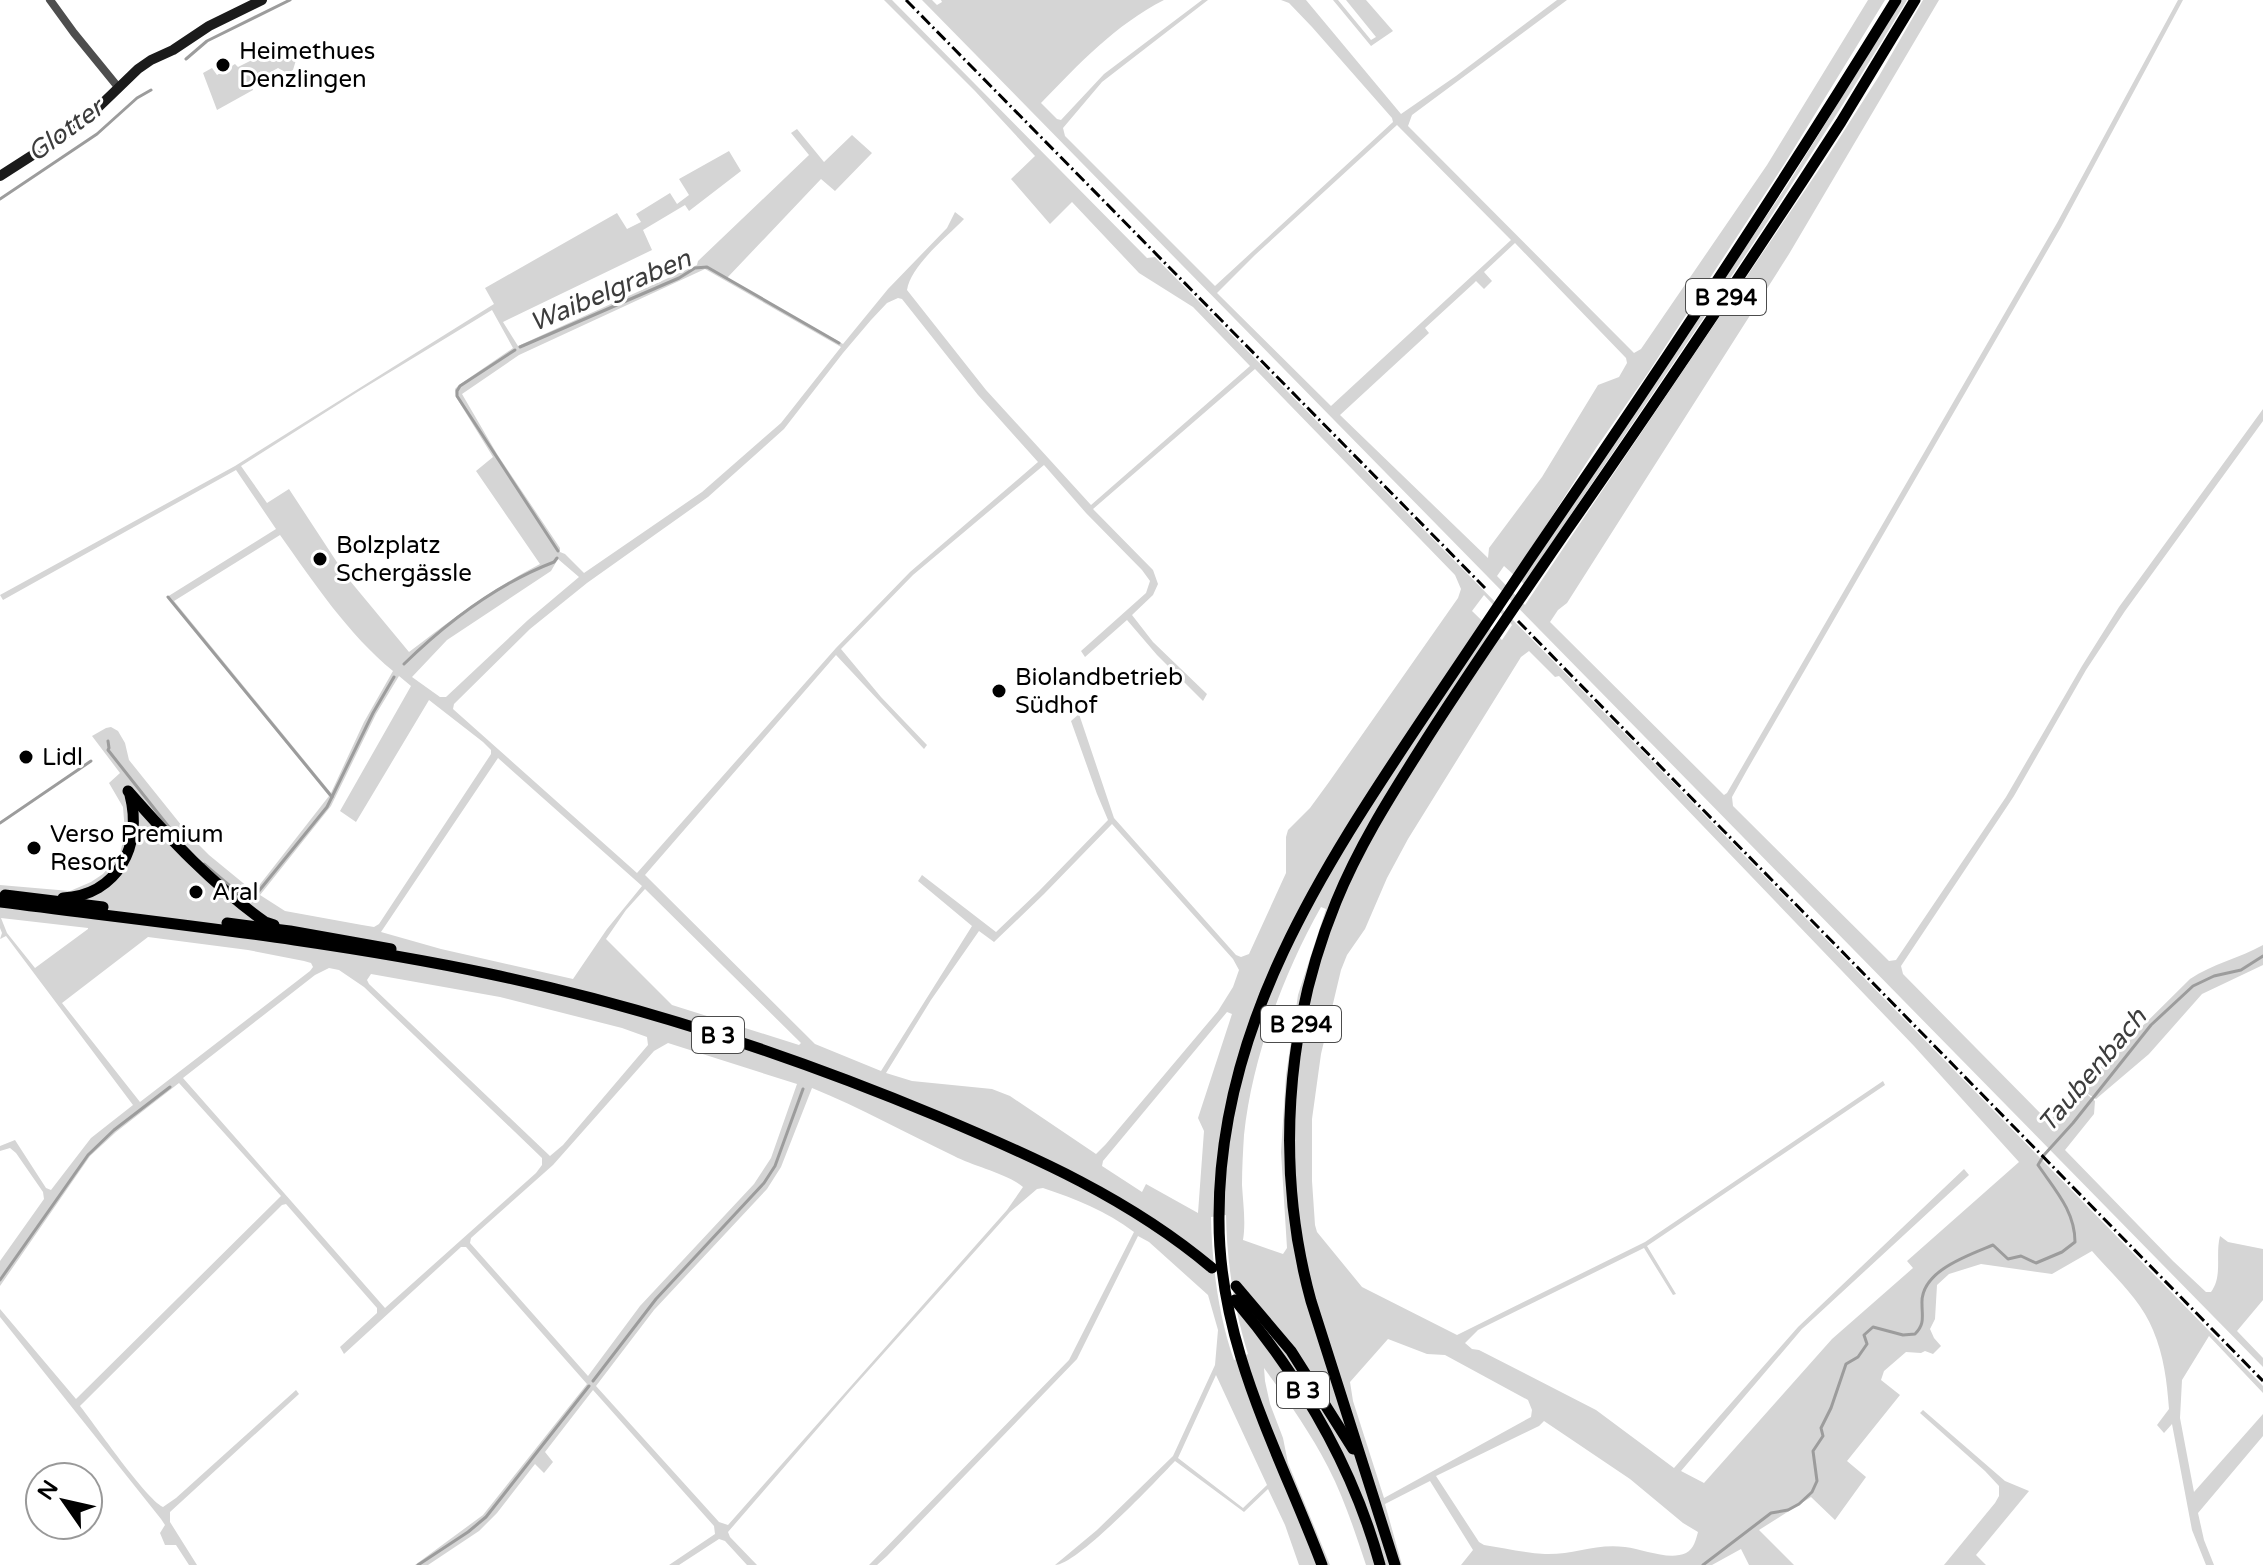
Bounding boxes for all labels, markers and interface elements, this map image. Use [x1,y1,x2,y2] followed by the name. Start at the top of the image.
[239,37,375,94] place label: Heimethues Denzlingen
[214,56,232,74] marker: Heimethues Denzlingen
[21,91,112,168] water label: Glotter
[525,242,696,338] water label: Waibelgraben
[1686,279,1766,315] road number: B 294
[336,531,472,588] place label: Bolzplatz Schergässle
[311,550,329,568] marker: Bolzplatz Schergässle
[1015,663,1183,720] place label: Biolandbetrieb Südhof
[990,682,1008,700] marker: Biolandbetrieb Südhof
[42,743,83,772] place label: Lidl
[17,748,35,766] marker: Lidl
[50,820,223,877] place label: Verso Premium Resort
[25,839,43,857] marker: Verso Premium Resort
[212,878,258,907] place label: Aral
[187,883,205,901] marker: Aral
[2032,1001,2154,1138] water label: Taubenbach
[1261,1006,1341,1042] road number: B 294
[692,1017,744,1053] road number: B 3
[1277,1372,1329,1408] road number: B 3
[24,1461,104,1541] north arrow
[33,1476,64,1505] text: N

